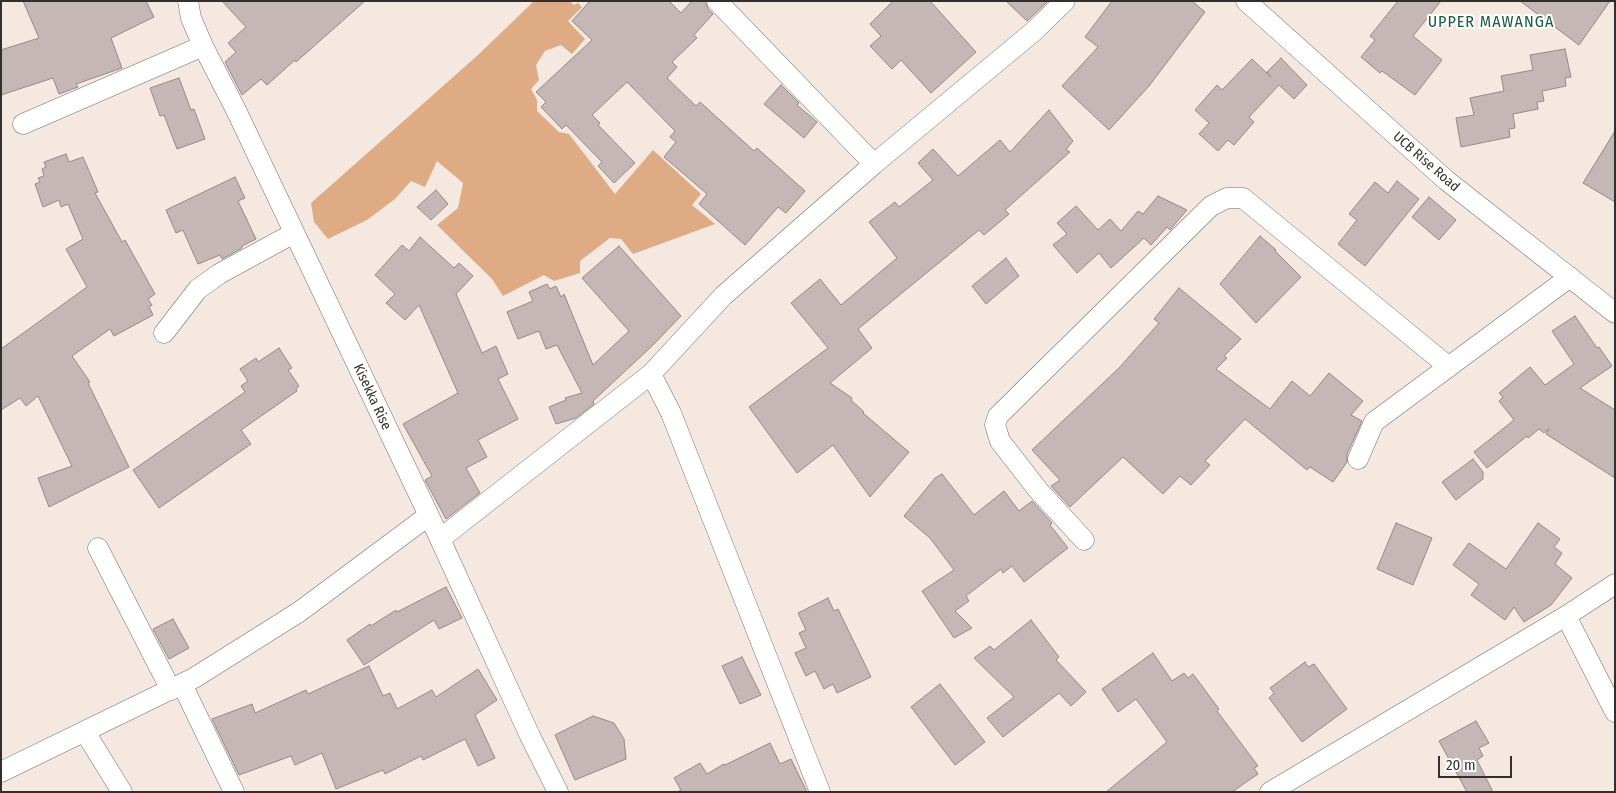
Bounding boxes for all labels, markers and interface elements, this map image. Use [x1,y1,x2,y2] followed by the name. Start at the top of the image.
[1426,13,1556,33] district label: UPPER MAWANGA
[1389,129,1463,195] street label: UCB Rise Road
[349,361,395,433] street label: Kisekka Rise
[1441,746,1515,778] scale bar
[1446,756,1476,774] text: 20 m

